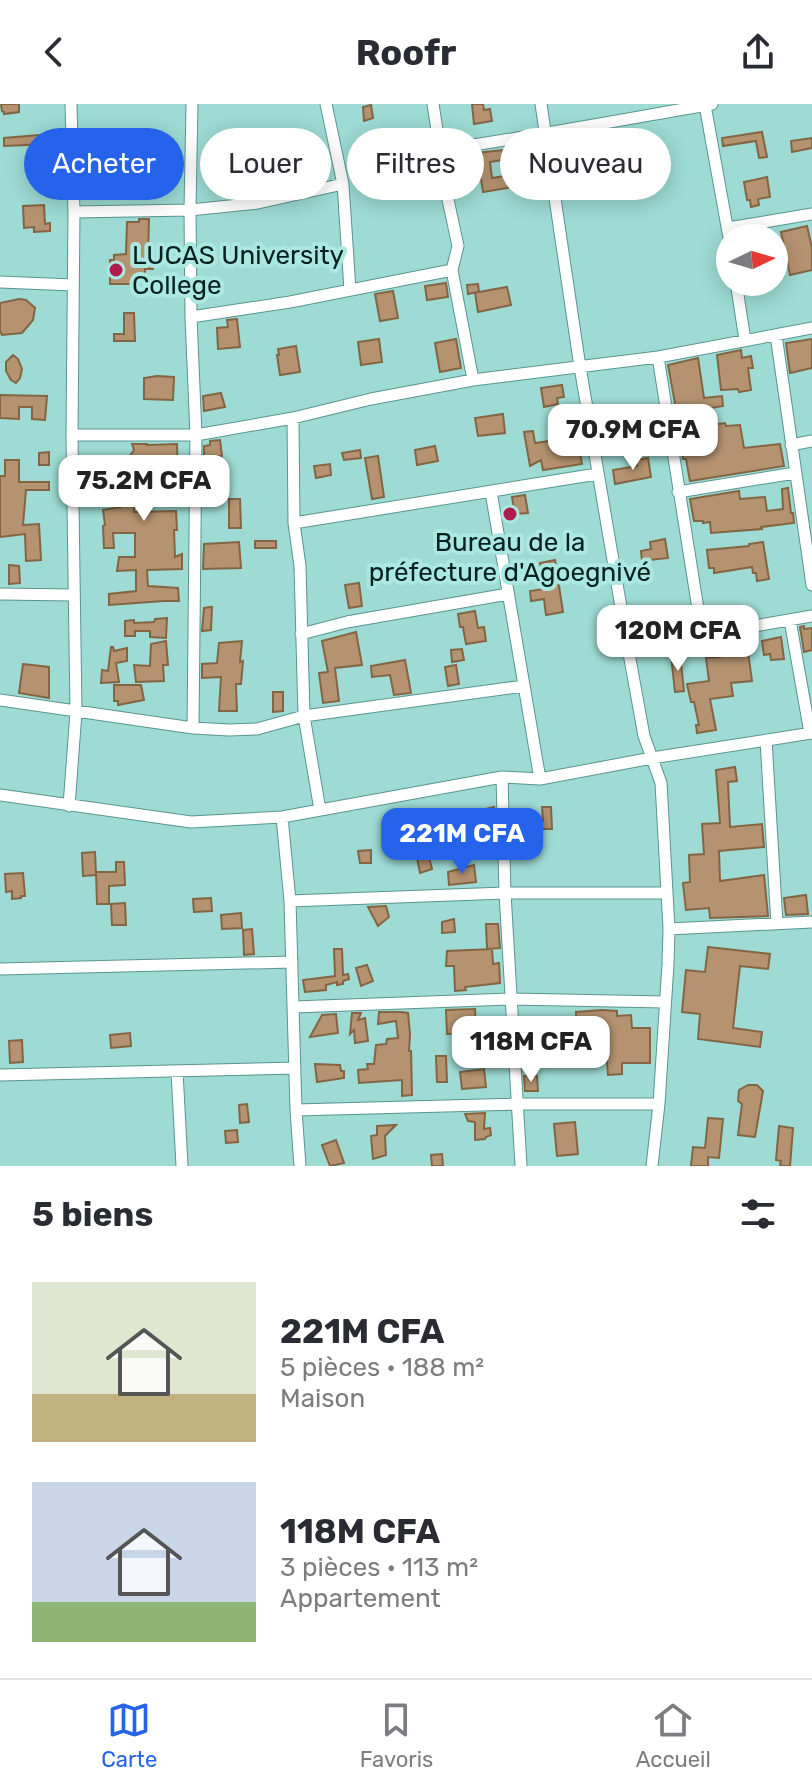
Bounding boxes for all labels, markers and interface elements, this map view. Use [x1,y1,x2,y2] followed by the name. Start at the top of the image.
[32,30,76,74] icon: back
[736,30,780,74] icon: share
[356,31,456,74] text: Roofr
[24,128,184,200] chip: Acheter
[200,128,331,200] chip: Louer
[347,128,484,200] chip: Filtres
[500,128,671,200] chip: Nouveau
[716,224,788,296] north arrow
[716,224,788,296] map controls
[132,240,344,301] place label: LUCAS University College
[107,261,125,279] marker: LUCAS University College
[541,404,725,472] pin: 70.9M CFA
[566,414,700,445] text: 70.9M CFA
[52,455,236,523] pin: 75.2M CFA
[77,465,211,496] text: 75.2M CFA
[501,505,519,523] marker: Bureau de la préfecture d'Agoegnivé
[369,527,651,588] place label: Bureau de la préfecture d'Agoegnivé
[595,605,761,673] pin: 120M CFA
[615,615,741,646] text: 120M CFA
[379,808,545,876] pin: 221M CFA
[399,818,525,849] text: 221M CFA
[448,1016,614,1084] pin: 118M CFA
[470,1026,592,1057] text: 118M CFA
[736,1192,780,1236] icon: filters
[32,1194,153,1235] text: 5 biens
[280,1311,444,1352] text: 221M CFA
[96,1314,192,1410] icon: home
[280,1352,484,1383] text: 5 pièces · 188 m²
[280,1383,365,1414] text: Maison
[280,1511,440,1552] text: 118M CFA
[96,1514,192,1610] icon: home
[280,1552,478,1583] text: 3 pièces · 113 m²
[280,1583,441,1614] text: Appartement
[101,1698,157,1773] tab: Carte
[360,1698,433,1773] tab: Favoris
[636,1698,711,1773] tab: Accueil

